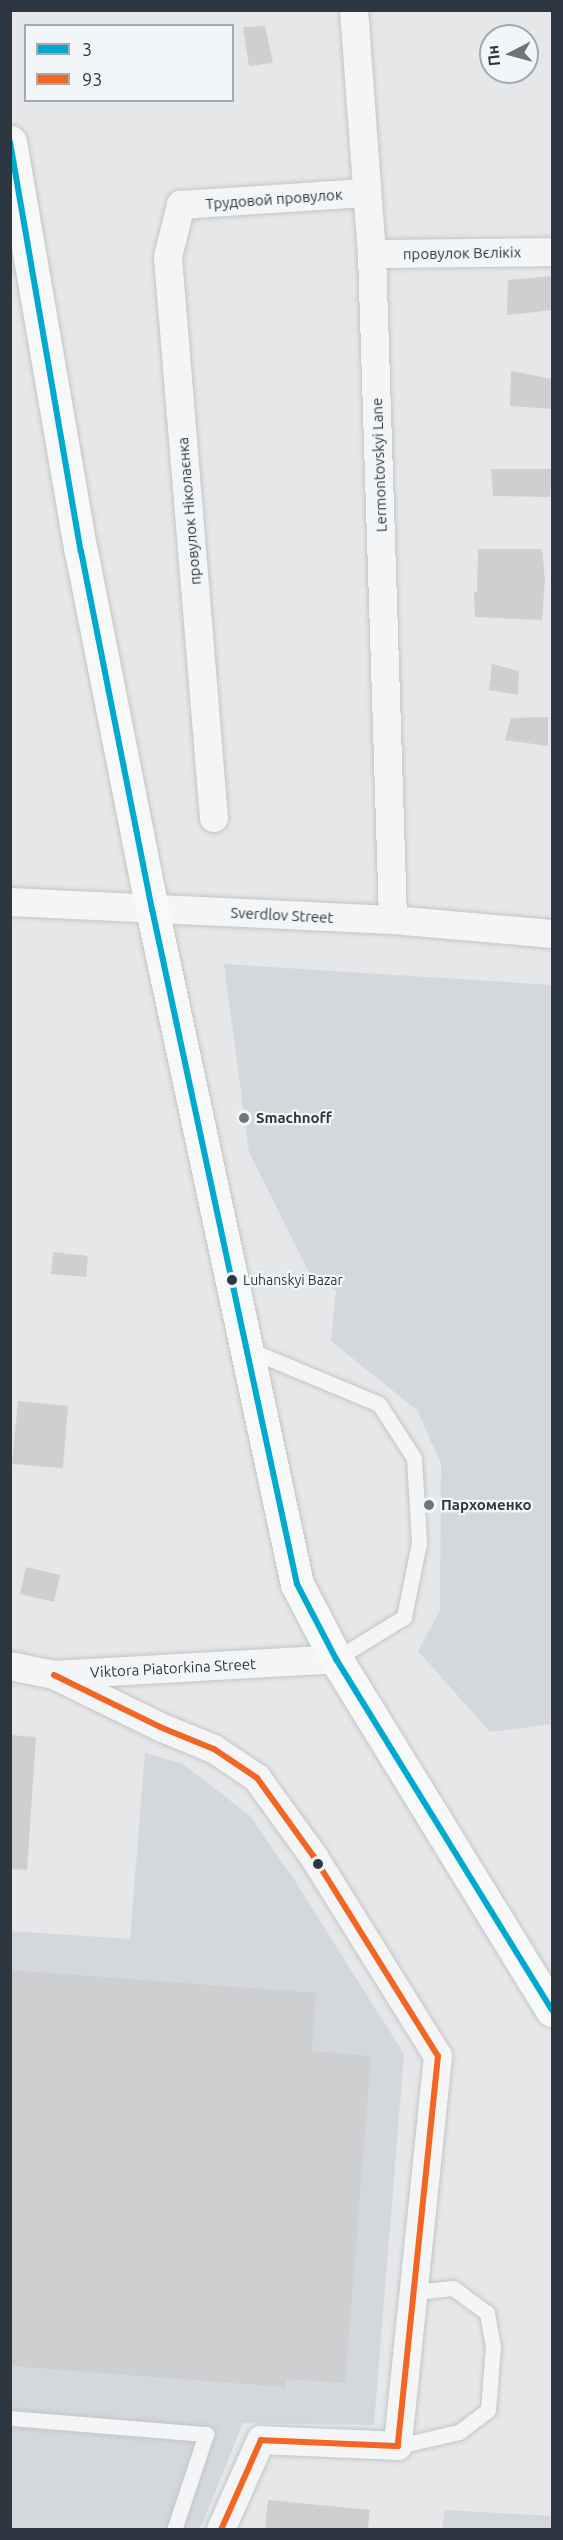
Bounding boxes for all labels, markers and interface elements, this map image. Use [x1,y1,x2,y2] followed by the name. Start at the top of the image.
[24,24,234,102] legend
[479,24,539,84] north arrow
[82,39,92,59] text: 3
[483,44,503,67] text: Пн
[82,69,102,89] text: 93
[205,185,343,213] street label: Трудовой провулок
[403,243,521,263] street label: провулок Вєлікіх
[368,398,390,532] street label: Lermontovskyi Lane
[174,436,204,586] street label: провулок Ніколаєнка
[230,903,334,927] street label: Sverdlov Street
[256,1109,332,1127] place label: Smachnoff
[237,1111,251,1125] marker: Smachnoff
[243,1272,343,1288] place label: Luhanskyi Bazar
[226,1274,238,1286] marker: Luhanskyi Bazar
[441,1496,532,1514] place label: Пархоменко
[422,1498,436,1512] marker: Пархоменко
[90,1655,256,1681] street label: Viktora Piatorkina Street
[312,1858,324,1870] unlabelled marker

